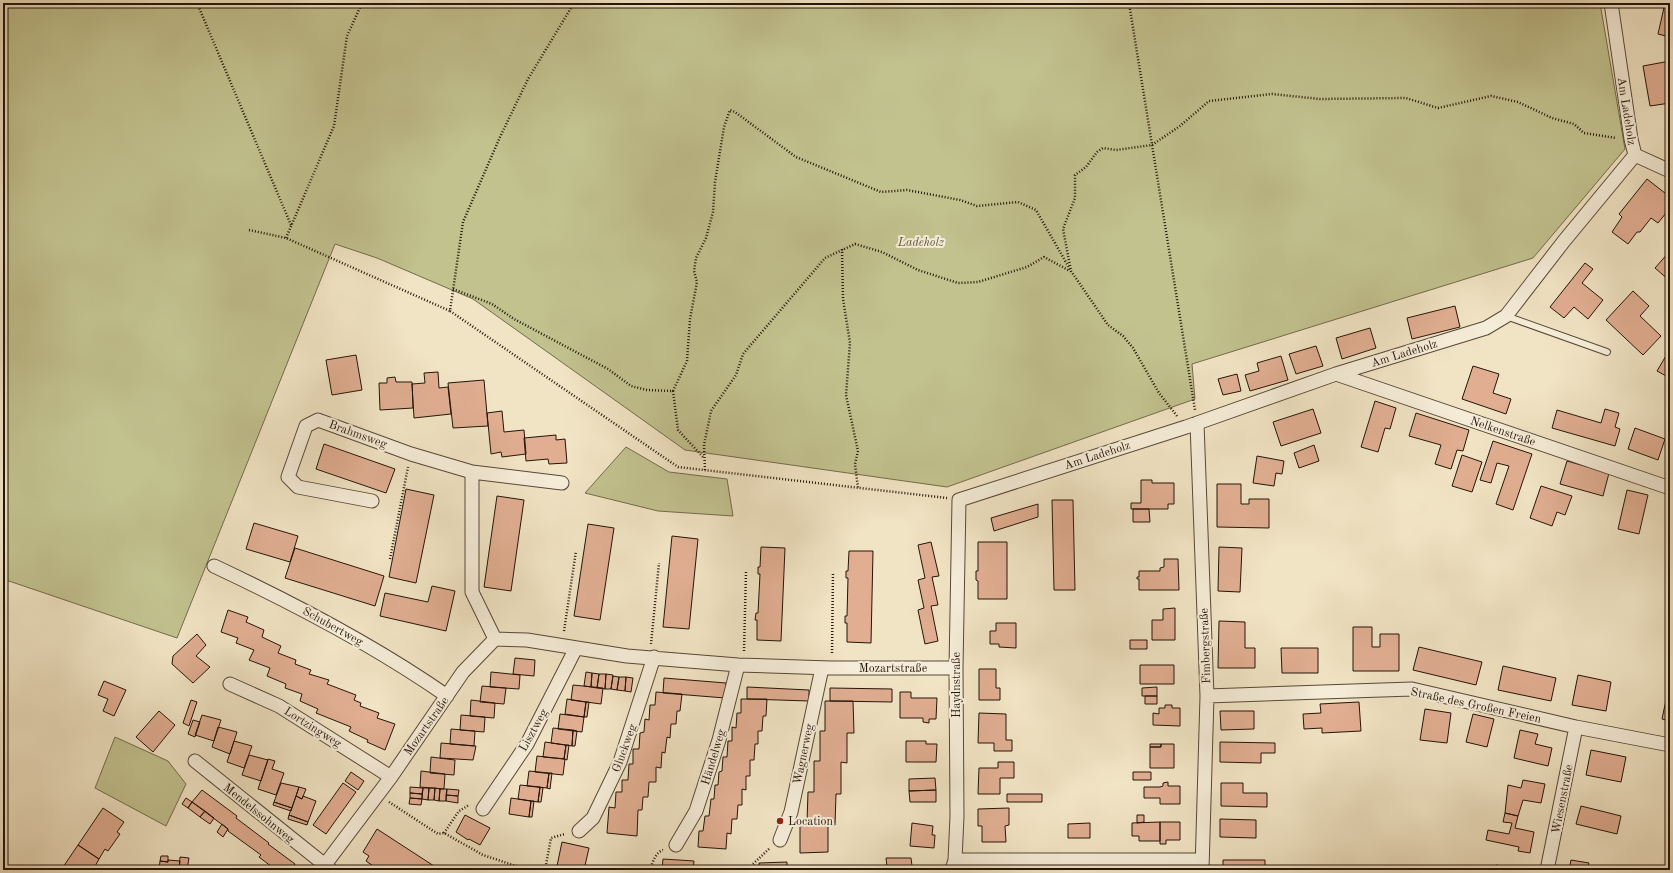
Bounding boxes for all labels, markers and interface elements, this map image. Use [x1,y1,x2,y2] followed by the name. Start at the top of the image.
[1615,76,1637,146] street label: Am Ladeholz
[897,237,944,249] park label: Ladeholz
[1370,338,1439,370] street label: Am Ladeholz
[1468,415,1537,449] street label: Nelkenstraße
[327,419,389,451] street label: Brahmsweg
[1063,440,1132,472] street label: Am Ladeholz
[300,605,365,649] street label: Schubertweg
[1199,607,1213,684] street label: Fimbergstraße
[951,652,963,718] street label: Haydnstraße
[859,663,928,675] street label: Mozartstraße
[1409,686,1543,726] street label: Straße des Großen Freien
[402,695,452,758] street label: Mozartstraße
[282,705,344,751] street label: Lortzingweg
[517,707,551,754] street label: Lisztweg
[611,722,639,774] street label: Gluckweg
[792,722,816,786] street label: Wagnerweg
[700,727,728,787] street label: Händelweg
[1550,763,1576,835] street label: Wiesenstraße
[221,782,296,846] street label: Mendelssohnweg
[775,816,785,826] marker: Location
[788,816,834,828] place label: Location

